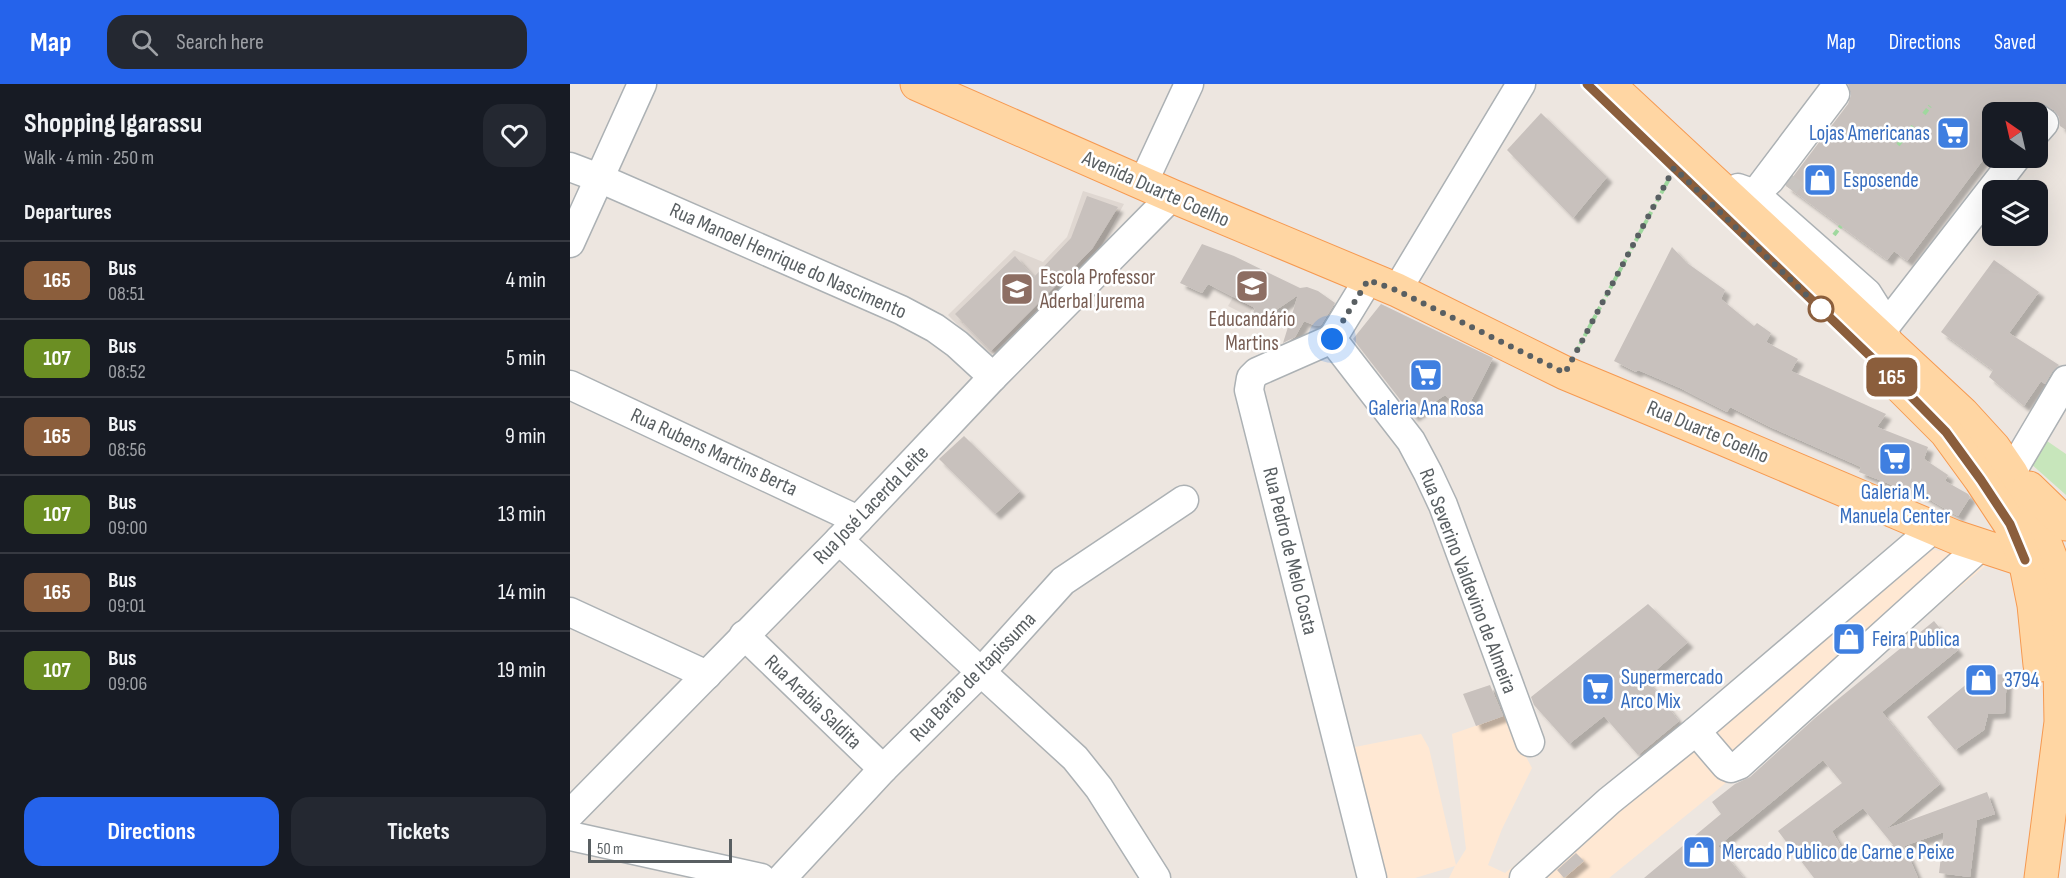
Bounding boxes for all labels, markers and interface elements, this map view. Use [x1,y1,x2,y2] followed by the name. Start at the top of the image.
[107,15,527,69] search box
[30,26,71,59] text: Map
[128,26,161,59] icon: search
[176,29,264,56] text: Search here
[1826,30,1856,55] text: Map
[1889,30,1961,55] text: Directions
[1994,30,2036,55] text: Saved
[1982,102,2048,168] north arrow
[1982,102,2048,246] map controls
[483,104,546,167] button: heart
[24,107,202,140] text: Shopping Igarassu
[1935,115,1971,151] supermarket icon: Lojas Americanas
[1809,121,1930,146] place label: Lojas Americanas
[1078,145,1233,233] street label: Avenida Duarte Coelho
[24,146,154,170] text: Walk · 4 min · 250 m
[1802,162,1838,198] shop icon: Esposende
[1843,168,1919,193] place label: Esposende
[1982,180,2048,246] button: layers
[666,197,910,325] street label: Rua Manoel Henrique do Nascimento
[24,199,112,226] text: Departures
[108,255,137,282] text: Bus
[1039,265,1155,314] place label: Escola Professor Aderbal Jurema
[506,267,546,294] text: 4 min
[43,268,71,293] text: 165
[1234,268,1270,304] school or university icon: Educandário Martins
[999,271,1035,307] school or university icon: Escola Professor Aderbal Jurema
[108,282,144,306] text: 08:51
[1808,296,1834,322] unlabelled marker
[1209,307,1295,356] place label: Educandário Martins
[1317,324,1347,354] your location
[108,333,137,360] text: Bus
[506,345,546,372] text: 5 min
[43,346,71,371] text: 107
[1408,357,1444,393] supermarket icon: Galeria Ana Rosa
[1858,358,1926,396] line badge: 165
[108,360,146,384] text: 08:52
[1878,365,1906,390] text: 165
[1643,395,1773,469] street label: Rua Duarte Coelho
[1368,396,1484,421] place label: Galeria Ana Rosa
[627,402,801,502] street label: Rua Rubens Martins Berta
[108,411,137,438] text: Bus
[505,423,546,450] text: 9 min
[43,424,71,449] text: 165
[108,438,146,462] text: 08:56
[808,440,934,570] street label: Rua José Lacerda Leite
[1877,441,1913,477] supermarket icon: Galeria M. Manuela Center
[1257,465,1323,637] street label: Rua Pedro de Melo Costa
[1414,465,1522,697] street label: Rua Severino Valdevino de Almeira
[1840,480,1950,529] place label: Galeria M. Manuela Center
[108,489,137,516] text: Bus
[498,501,546,528] text: 13 min
[43,502,71,527] text: 107
[108,516,147,540] text: 09:00
[108,567,137,594] text: Bus
[498,579,546,606] text: 14 min
[43,580,71,605] text: 165
[108,594,145,618] text: 09:01
[905,607,1041,747] street label: Rua Barão de Itapissuma
[1831,621,1867,657] shop icon: Feira Publica
[1872,627,1960,652] place label: Feira Publica
[108,645,137,672] text: Bus
[759,650,867,754] street label: Rua Arabia Saldita
[497,657,546,684] text: 19 min
[43,658,71,683] text: 107
[1963,662,1999,698] shop icon: 3794
[1620,665,1723,714] place label: Supermercado Arco Mix
[2004,668,2040,693] place label: 3794
[1580,671,1616,707] supermarket icon: Supermercado Arco Mix
[108,672,147,696] text: 09:06
[24,797,279,866] button: Directions
[291,797,546,866] button: Tickets
[1681,834,1717,870] shop icon: Mercado Publico de Carne e Peixe
[588,836,732,864] scale bar
[597,840,623,859] text: 50 m
[1722,840,1955,865] place label: Mercado Publico de Carne e Peixe

